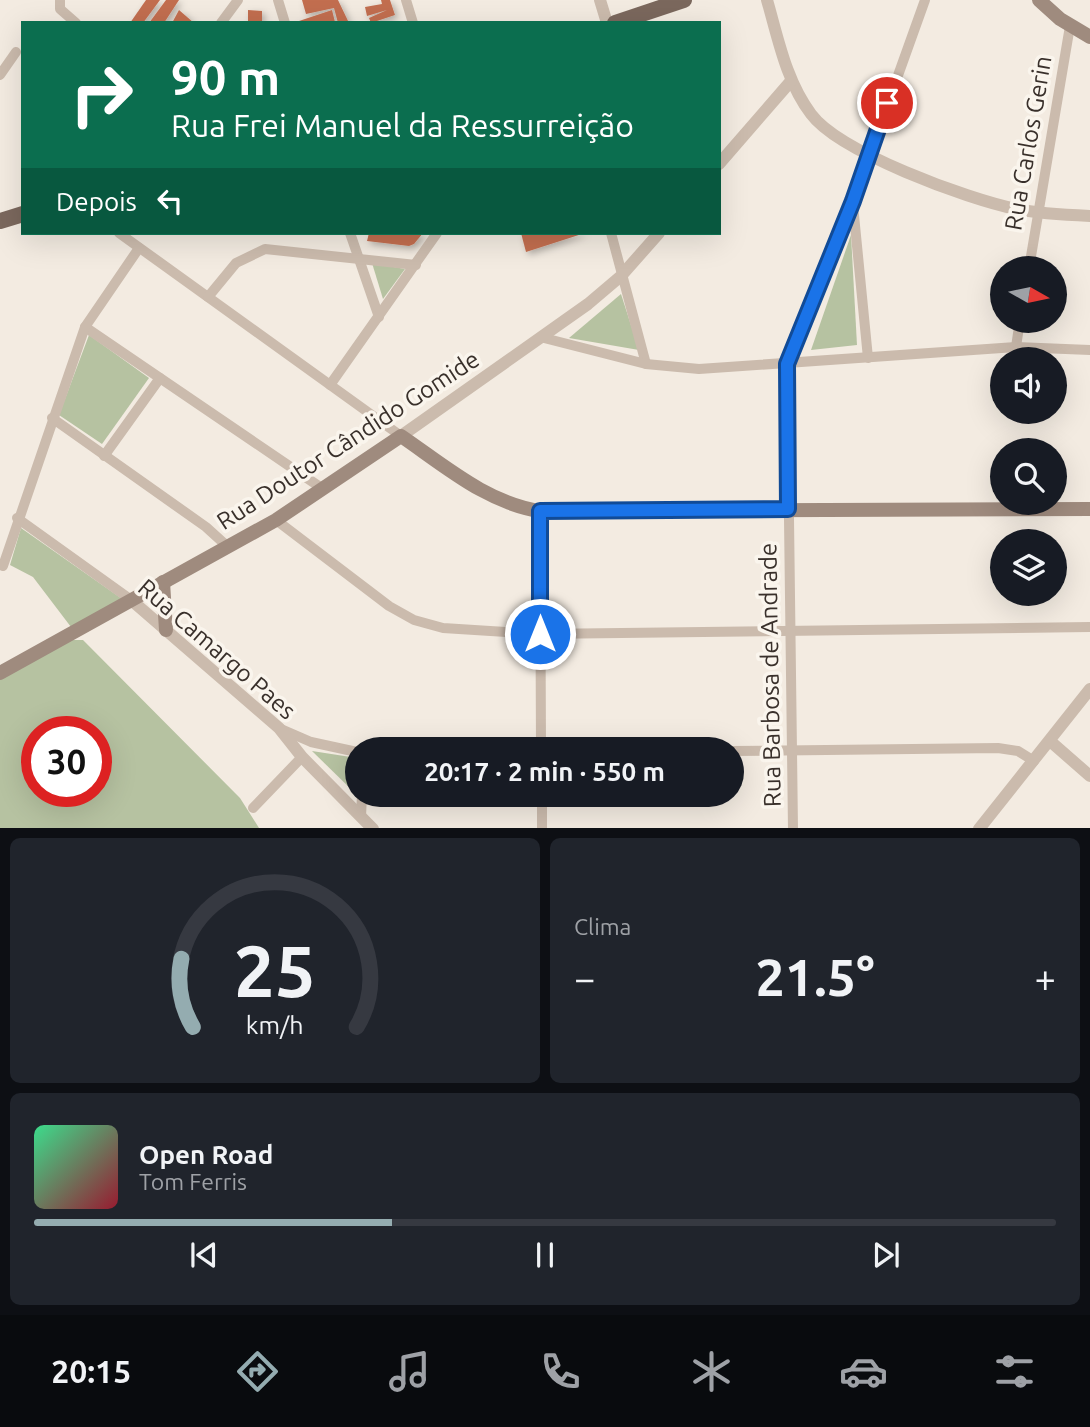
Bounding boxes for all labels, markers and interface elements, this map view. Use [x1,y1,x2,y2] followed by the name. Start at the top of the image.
[56,49,147,140] icon: right
[171,49,280,104] text: 90 m
[999,54,1057,232] street label: Rua Carlos Gerin
[857,73,917,133] pin
[868,84,906,122] icon: arrive
[171,107,634,143] text: Rua Frei Manuel da Ressurreição
[151,182,189,220] icon: left
[56,187,137,216] text: Depois
[990,256,1068,332] north arrow
[990,256,1067,606] map controls
[212,345,484,535] street label: Rua Doutor Cândido Gomide
[990,347,1067,424] button: sound
[990,438,1067,515] button: search
[990,529,1067,606] button: layers
[754,543,786,807] street label: Rua Barbosa de Andrade
[133,573,301,725] street label: Rua Camargo Paes
[503,597,577,671] position arrow
[21,716,112,807] speed limit sign: 30
[424,757,665,786] text: 20:17 · 2 min · 550 m
[574,914,631,939] text: Clima
[234,929,316,1011] text: 25
[755,948,875,1006] text: 21.5°
[574,957,595,999] text: −
[1035,957,1056,999] text: +
[246,1010,304,1038] text: km/h
[139,1140,273,1169] text: Open Road
[139,1169,247,1194] text: Tom Ferris
[185,1236,223,1274] icon: previous
[526,1236,564,1274] icon: pause
[867,1236,905,1274] icon: next
[233,1347,282,1396] icon: directions
[385,1347,434,1396] icon: music
[536,1347,585,1396] icon: phone
[687,1347,736,1396] icon: climate
[839,1347,888,1396] icon: car
[990,1347,1039,1396] icon: filters
[51,1353,131,1389] text: 20:15

